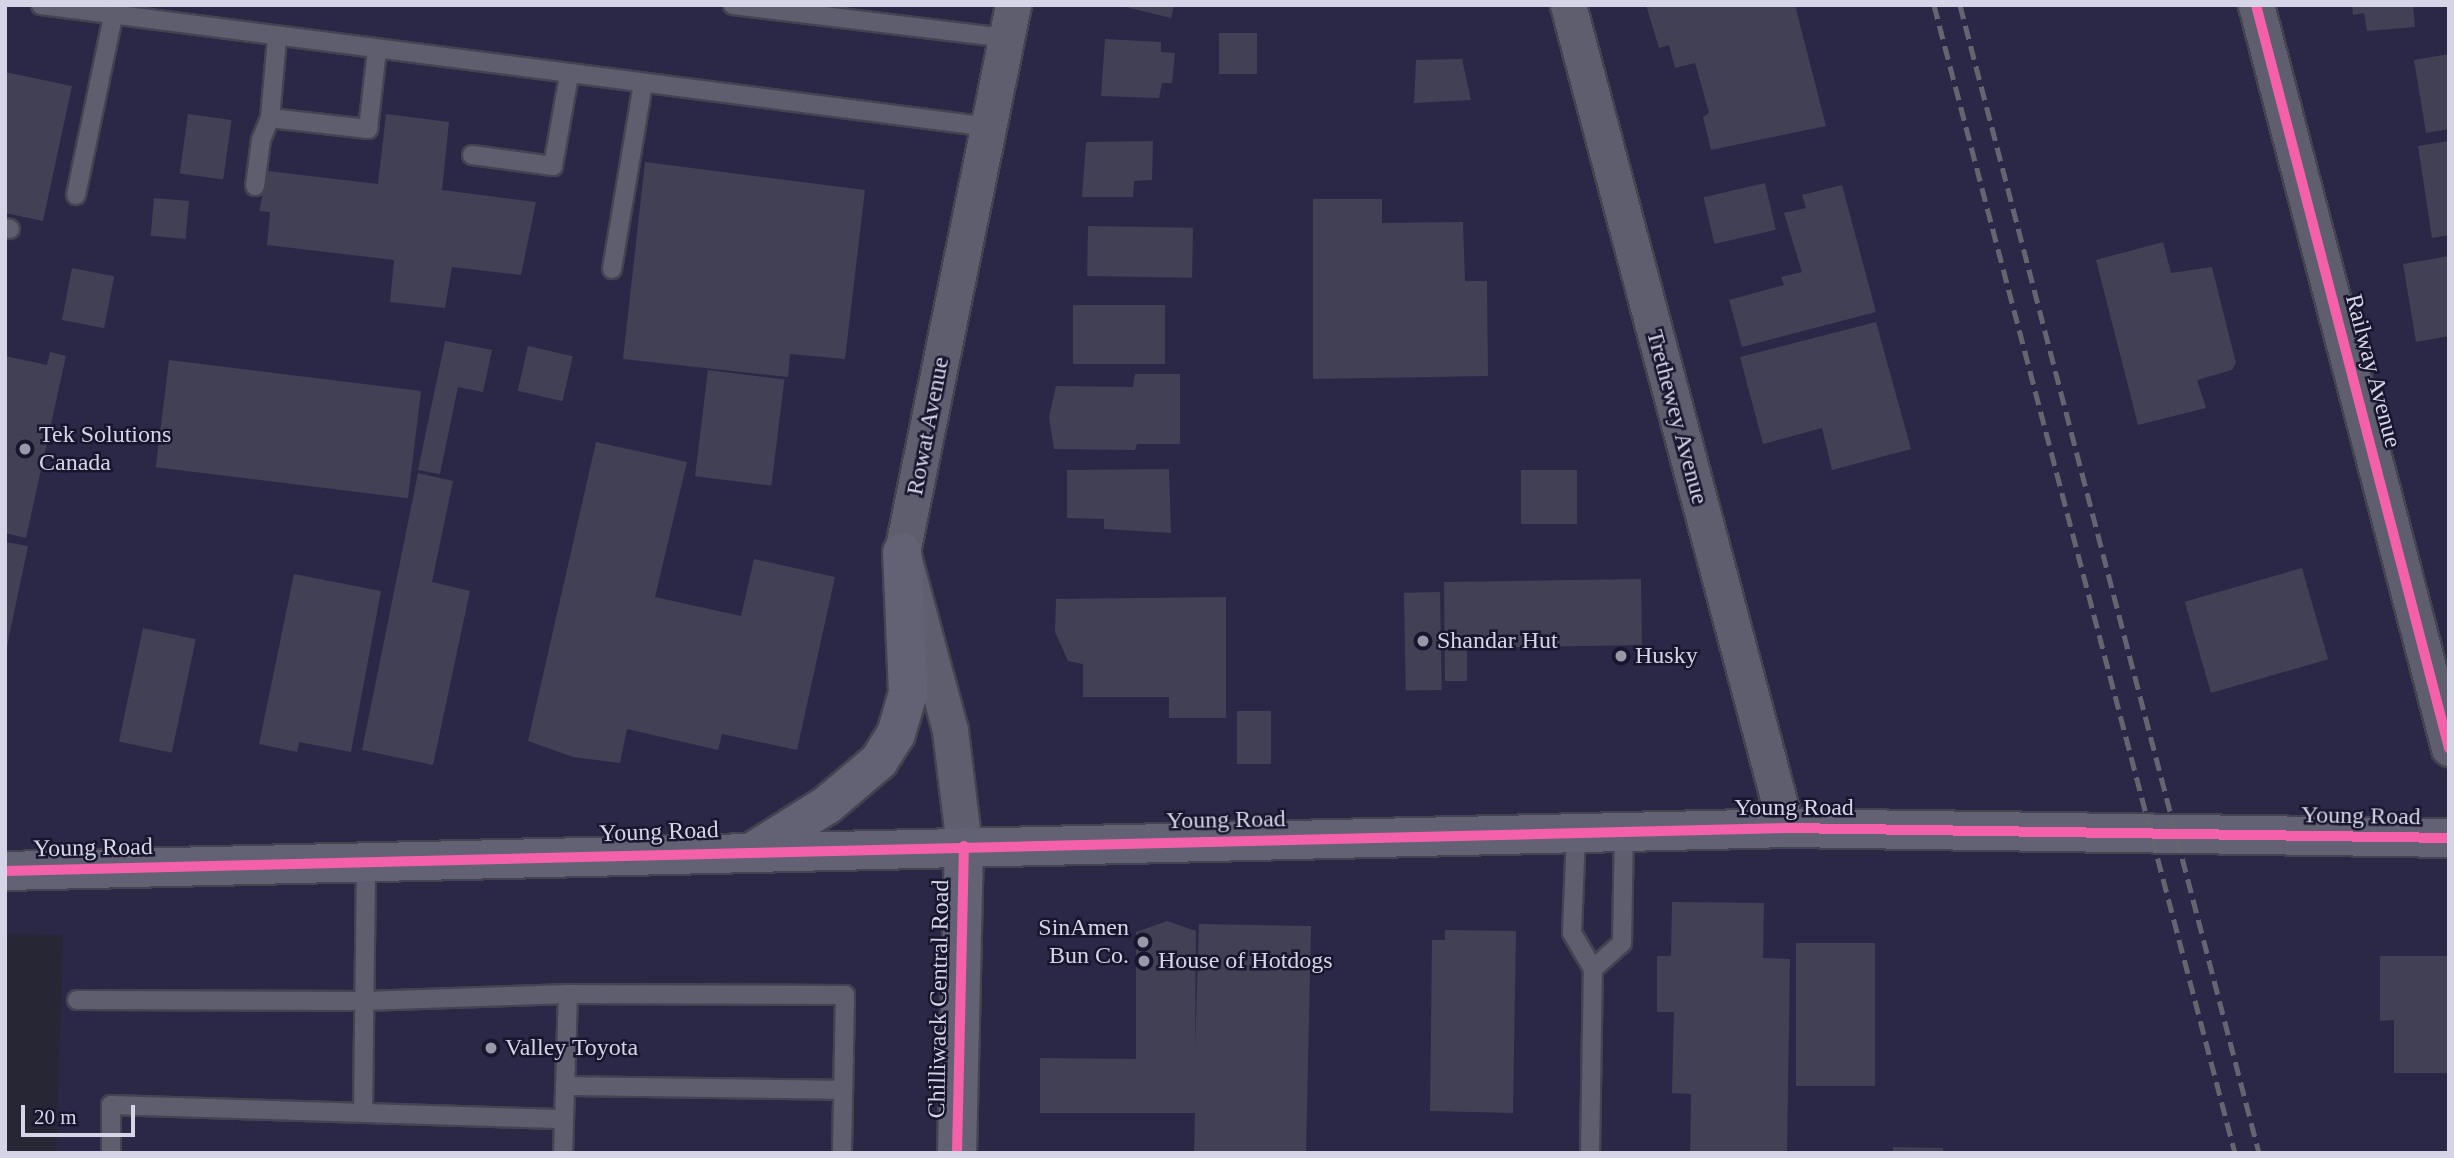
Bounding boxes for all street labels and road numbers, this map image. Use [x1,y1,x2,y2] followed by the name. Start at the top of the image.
[2339,291,2407,451] street label: Railway Avenue
[1640,326,1714,508] street label: Trethewey Avenue
[900,354,956,498] street label: Rowat Avenue
[1734,794,1854,822] street label: Young Road
[2301,801,2421,831] street label: Young Road
[1166,805,1286,835] street label: Young Road
[599,816,719,848] street label: Young Road
[33,833,153,863] street label: Young Road
[923,879,955,1119] street label: Chilliwack Central Road

